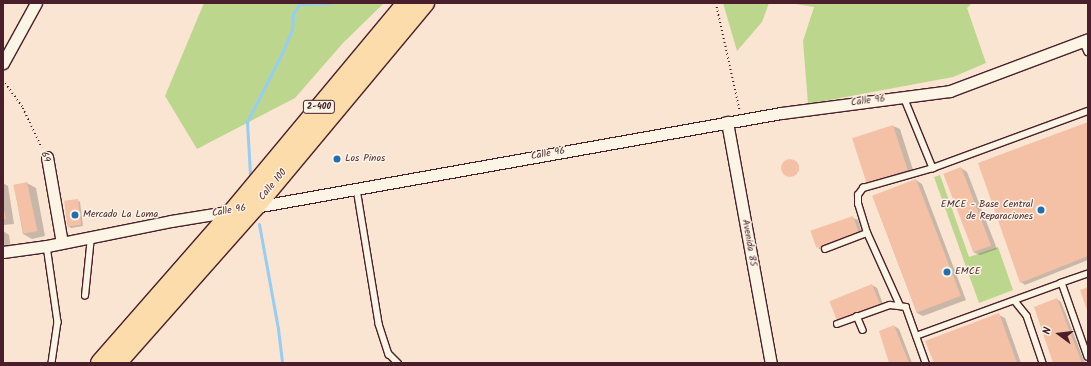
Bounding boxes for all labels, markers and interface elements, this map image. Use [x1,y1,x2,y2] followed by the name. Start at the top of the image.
[850,93,886,109] street label: Calle 96
[302,100,336,114] road number: 2-400
[530,145,566,163] street label: Calle 96
[38,150,52,164] street label: 69
[345,153,385,165] place label: Los Pinos
[332,154,342,164] marker: Los Pinos
[256,167,290,203] street label: Calle 100
[941,198,1033,222] place label: EMCE - Base Central de Reparaciones
[211,202,247,220] street label: Calle 96
[1036,205,1046,215] marker: EMCE - Base Central de Reparaciones
[83,209,158,221] place label: Mercado La Loma
[70,210,80,220] marker: Mercado La Loma
[739,219,759,267] street label: Avenida 85
[955,266,981,278] place label: EMCE
[942,267,952,277] marker: EMCE
[1039,314,1079,354] north arrow
[1038,325,1057,337] text: N

